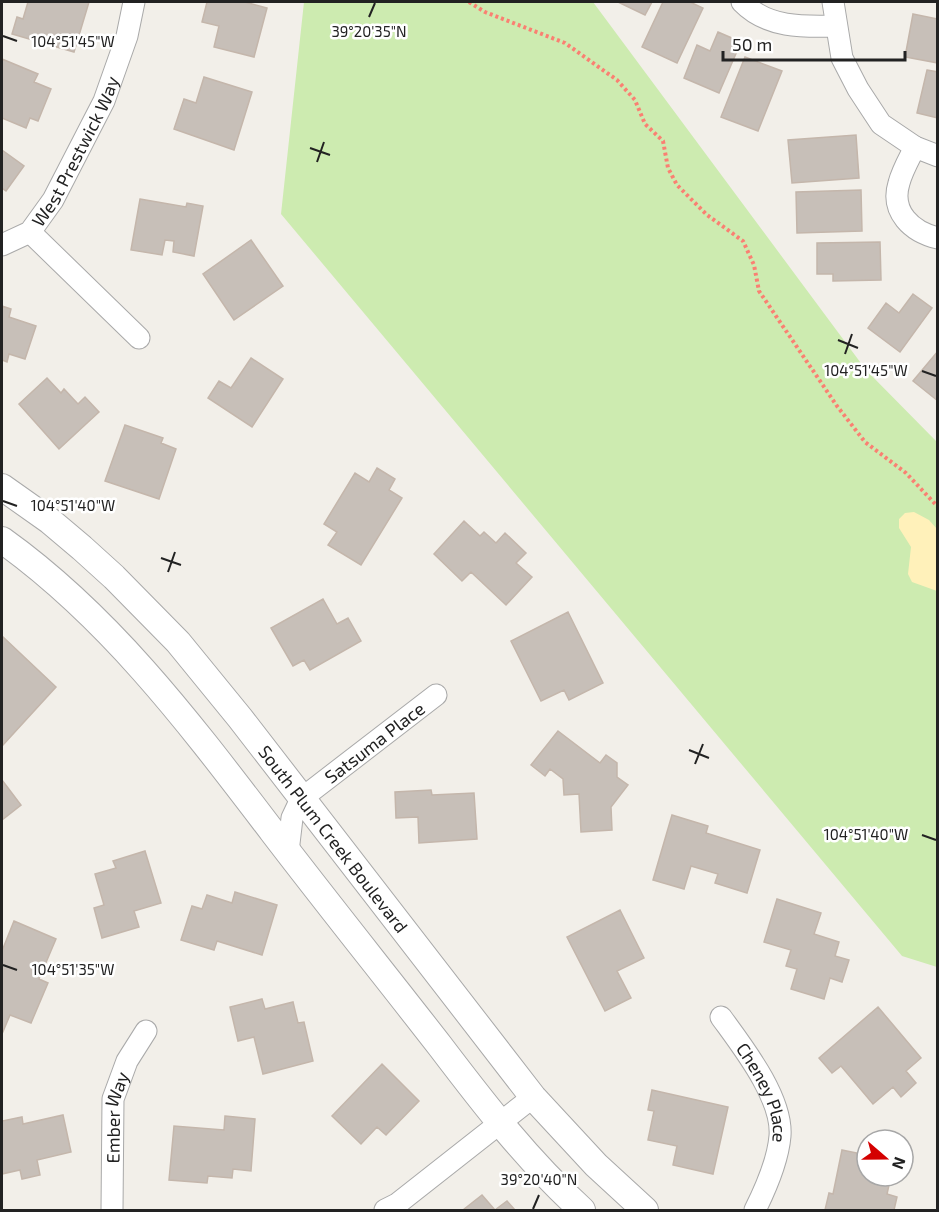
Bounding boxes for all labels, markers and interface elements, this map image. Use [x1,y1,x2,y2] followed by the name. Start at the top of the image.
[331,22,407,40] text: 39°20'35"N
[723,24,904,62] scale bar
[31,32,115,50] text: 104°51'45"W
[732,33,772,55] text: 50 m
[27,73,123,231] street label: West Prestwick Way
[824,361,908,379] text: 104°51'45"W
[31,496,115,514] text: 104°51'40"W
[320,697,429,788] street label: Satsuma Place
[254,741,413,937] street label: South Plum Creek Boulevard
[824,825,908,843] text: 104°51'40"W
[32,960,114,978] text: 104°51'35"W
[732,1038,791,1144] street label: Cheney Place
[100,1068,133,1163] street label: Ember Way
[855,1128,915,1188] north arrow
[889,1155,910,1172] text: N
[501,1170,577,1188] text: 39°20'40"N

